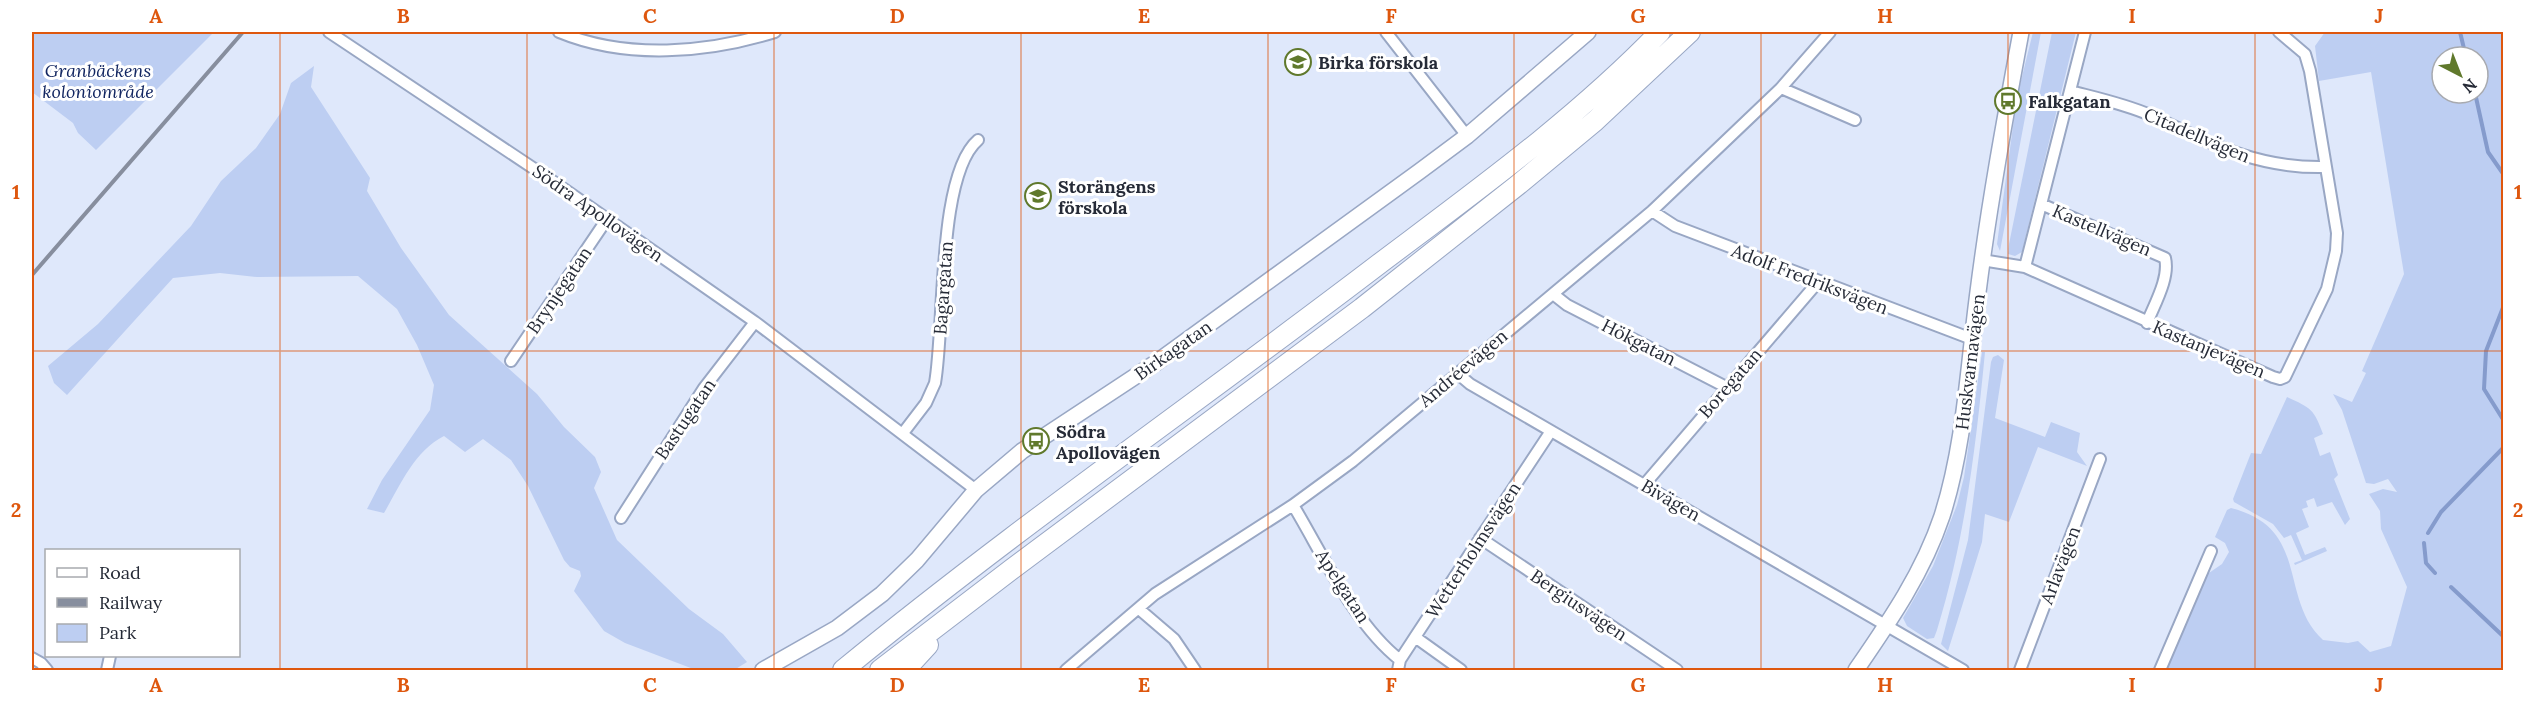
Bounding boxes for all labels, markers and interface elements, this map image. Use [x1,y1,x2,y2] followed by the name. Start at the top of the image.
[149,3,163,28] text: A
[396,3,410,28] text: B
[643,3,657,28] text: C
[889,3,905,28] text: D
[1138,3,1150,28] text: E
[1385,3,1397,28] text: F
[1630,3,1646,28] text: G
[1877,3,1893,28] text: H
[2128,3,2136,28] text: I
[2374,3,2384,28] text: J
[2430,45,2490,105] north arrow
[1283,47,1313,77] school or university icon: Birka förskola
[1318,51,1439,74] place label: Birka förskola
[42,59,154,103] park label: Granbäckens koloniområde
[2459,75,2481,98] text: N
[1993,86,2023,116] bus stop icon: Falkgatan
[2028,90,2111,113] place label: Falkgatan
[2140,102,2254,168] street label: Citadellvägen
[528,159,668,267] street label: Södra Apollovägen
[1058,175,1156,219] place label: Storängens förskola
[12,179,20,204] text: 1
[2514,179,2522,204] text: 1
[1023,181,1053,211] school or university icon: Storängens förskola
[2049,199,2155,261] street label: Kastellvägen
[1728,238,1892,319] street label: Adolf Fredriksvägen
[928,240,958,336] street label: Bagargatan
[521,242,597,338] street label: Brynjegatan
[1950,292,1990,431] street label: Huskvarnavägen
[1598,314,1680,370] street label: Hökgatan
[1130,315,1216,385] street label: Birkagatan
[2149,315,2269,383] street label: Kastanjevägen
[1413,324,1512,412] street label: Andréevägen
[1693,343,1767,423] street label: Boregatan
[650,374,721,464] street label: Bastugatan
[1056,420,1161,464] place label: Södra Apollovägen
[1021,426,1051,456] bus stop icon: Södra Apollovägen
[1637,474,1705,526] street label: Bivägen
[1420,478,1526,622] street label: Wetterholmsvägen
[11,497,21,522] text: 2
[2513,497,2523,522] text: 2
[2034,523,2085,608] street label: Arlavägen
[1310,544,1375,627] street label: Apelgatan
[45,549,240,657] legend
[99,561,141,584] text: Road
[1526,564,1632,646] street label: Bergiusvägen
[99,591,163,614] text: Railway
[99,621,137,644] text: Park
[149,672,163,697] text: A
[396,672,410,697] text: B
[643,672,657,697] text: C
[889,672,905,697] text: D
[1138,672,1150,697] text: E
[1385,672,1397,697] text: F
[1630,672,1646,697] text: G
[1877,672,1893,697] text: H
[2128,672,2136,697] text: I
[2374,672,2384,697] text: J

